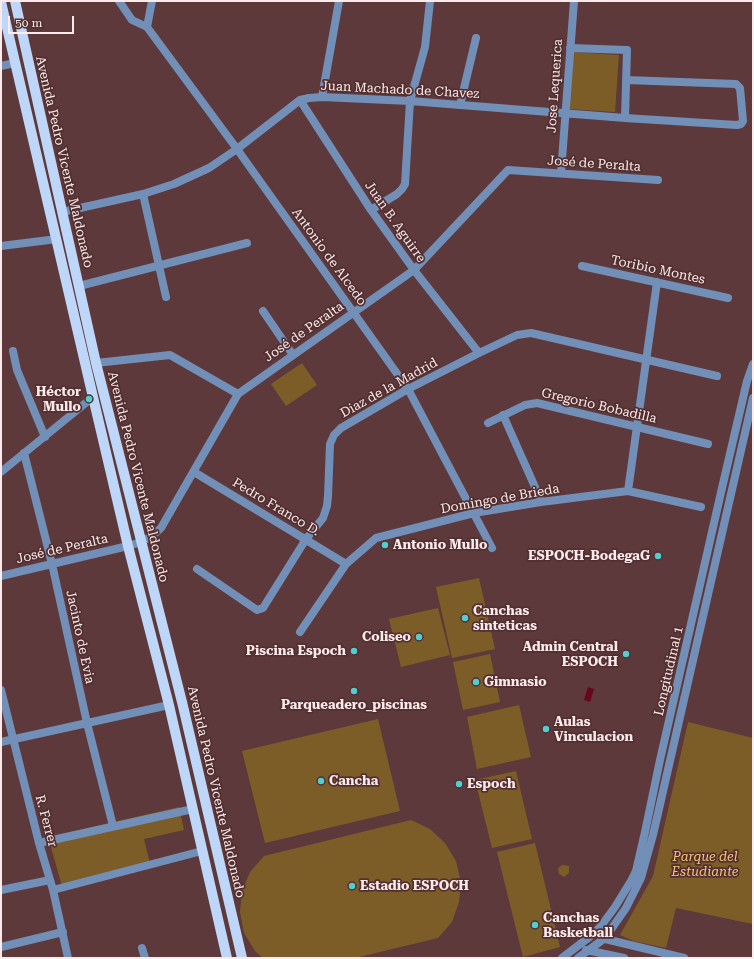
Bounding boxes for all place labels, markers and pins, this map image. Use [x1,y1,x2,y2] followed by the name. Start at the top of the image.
[36,384,81,415] place label: Héctor Mullo
[84,394,94,404] marker: Héctor Mullo
[393,537,487,553] place label: Antonio Mullo
[380,540,390,550] marker: Antonio Mullo
[528,548,650,564] place label: ESPOCH-BodegaG
[653,551,663,561] marker: ESPOCH-BodegaG
[473,603,537,634] place label: Canchas sinteticas
[460,613,470,623] marker: Canchas sinteticas
[362,629,411,645] place label: Coliseo
[414,632,424,642] marker: Coliseo
[523,639,618,670] place label: Admin Central ESPOCH
[246,643,346,659] place label: Piscina Espoch
[349,646,359,656] marker: Piscina Espoch
[621,649,631,659] marker: Admin Central ESPOCH
[484,674,547,690] place label: Gimnasio
[471,677,481,687] marker: Gimnasio
[349,686,359,696] marker: Parqueadero_piscinas
[281,697,427,713] place label: Parqueadero_piscinas
[554,714,633,745] place label: Aulas Vinculacion
[541,724,551,734] marker: Aulas Vinculacion
[329,773,378,789] place label: Cancha
[316,776,326,786] marker: Cancha
[467,776,516,792] place label: Espoch
[454,779,464,789] marker: Espoch
[360,878,469,894] place label: Estadio ESPOCH
[347,881,357,891] marker: Estadio ESPOCH
[543,910,613,941] place label: Canchas Basketball
[530,920,540,930] marker: Canchas Basketball

